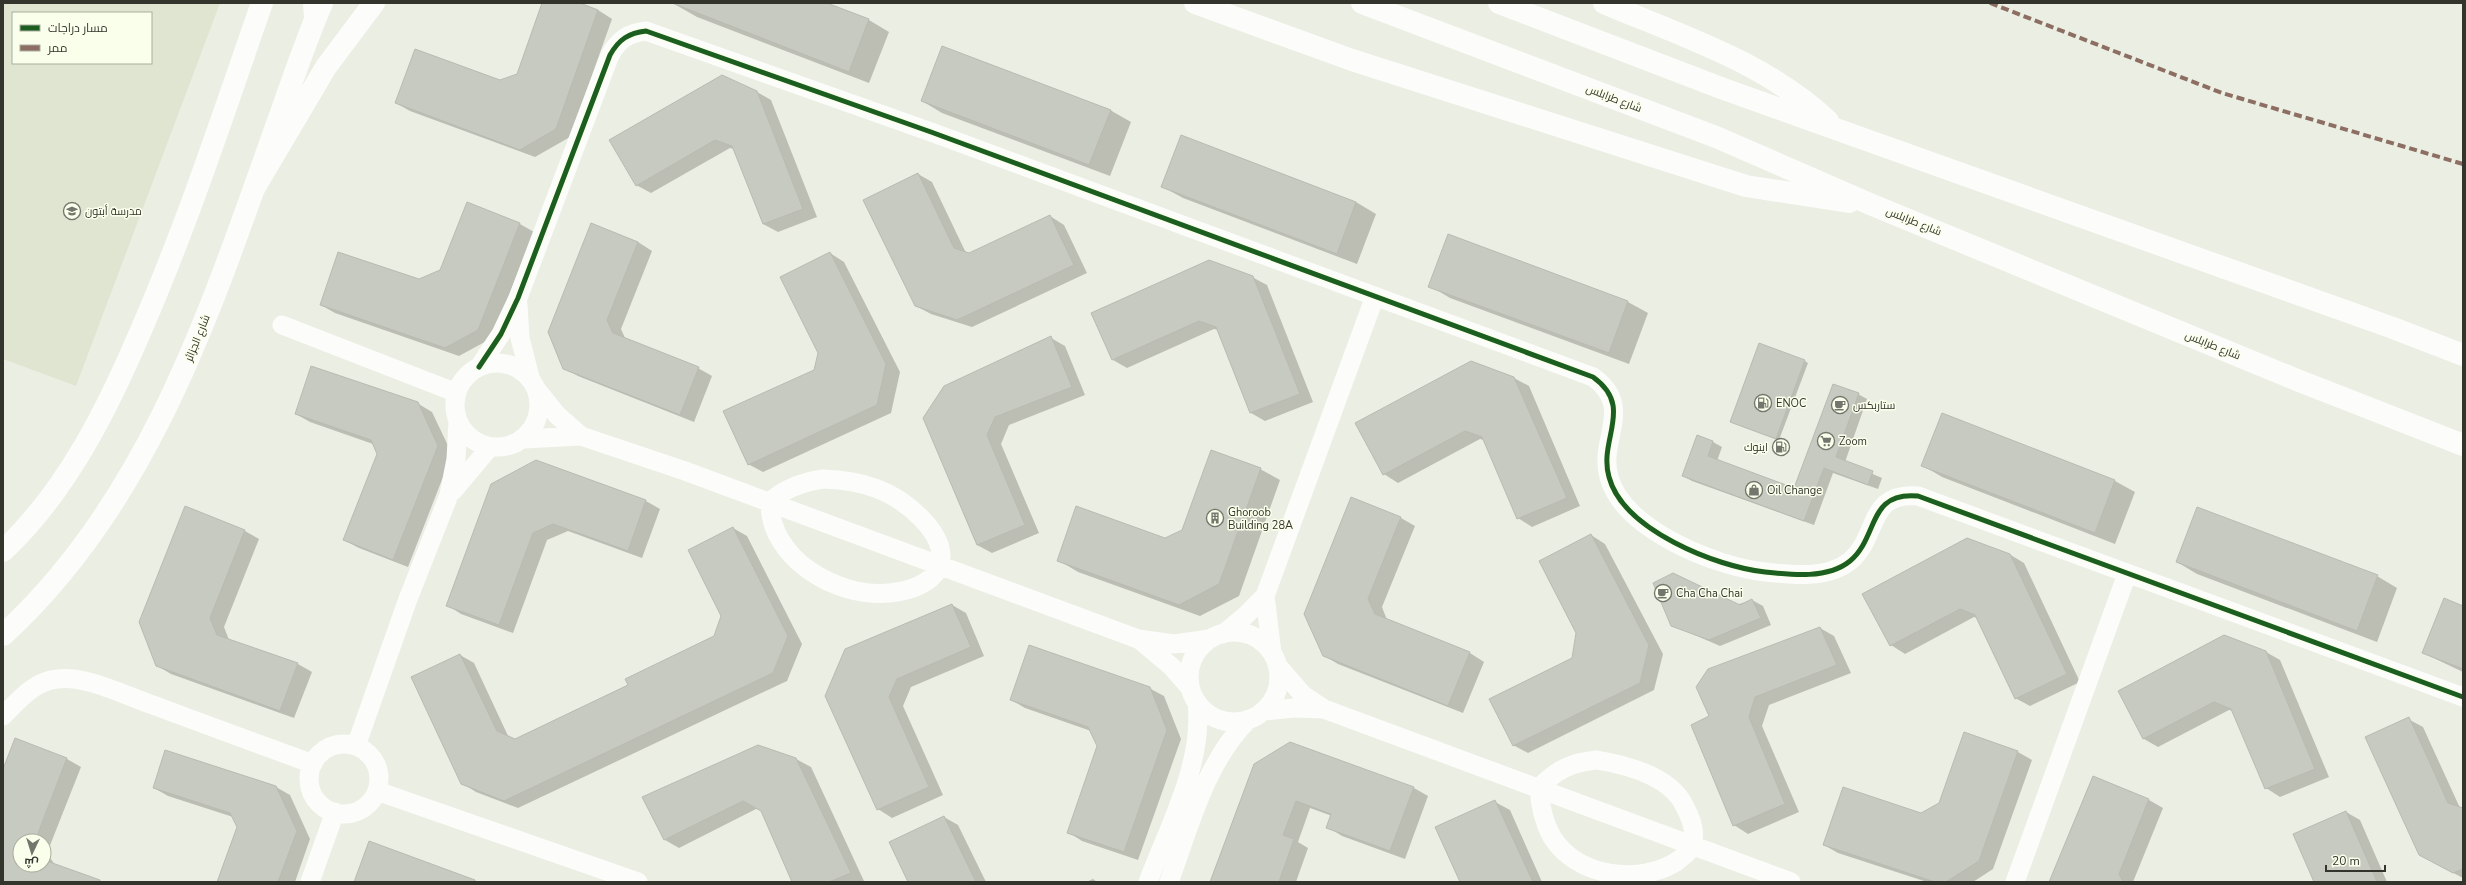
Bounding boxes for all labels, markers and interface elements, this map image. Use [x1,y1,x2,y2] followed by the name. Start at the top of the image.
[12,12,152,64] legend
[48,20,108,36] text: مسار دراجات
[47,40,67,56] text: ممر
[1584,81,1644,116] street label: شارع طرابلس
[62,201,82,221] school or university icon: مدرسة أبتون
[85,204,142,219] place label: مدرسة أبتون
[1884,204,1944,239] street label: شارع طرابلس
[181,313,214,365] street label: شارع الجزائر
[2183,328,2243,363] street label: شارع طرابلس
[1753,393,1773,413] fuel station icon: ENOC
[1830,395,1850,415] cafe icon: ستاربكس
[1776,396,1806,411] place label: ENOC
[1853,398,1895,413] place label: ستاربكس
[1816,431,1836,451] supermarket icon: Zoom
[1839,434,1867,449] place label: Zoom
[1771,437,1791,457] fuel station icon: اينوك
[1744,440,1768,455] place label: اينوك
[1744,480,1764,500] shop icon: Oil Change
[1767,483,1822,498] place label: Oil Change
[1228,505,1293,533] place label: Ghoroob Building 28A
[1205,508,1225,528] building icon: Ghoroob Building 28A
[1653,583,1673,603] cafe icon: Cha Cha Chai
[1676,586,1743,601] place label: Cha Cha Chai
[12,833,52,873] north arrow
[2326,847,2385,873] scale bar
[2332,853,2360,869] text: 20 m
[24,855,39,870] text: ش

